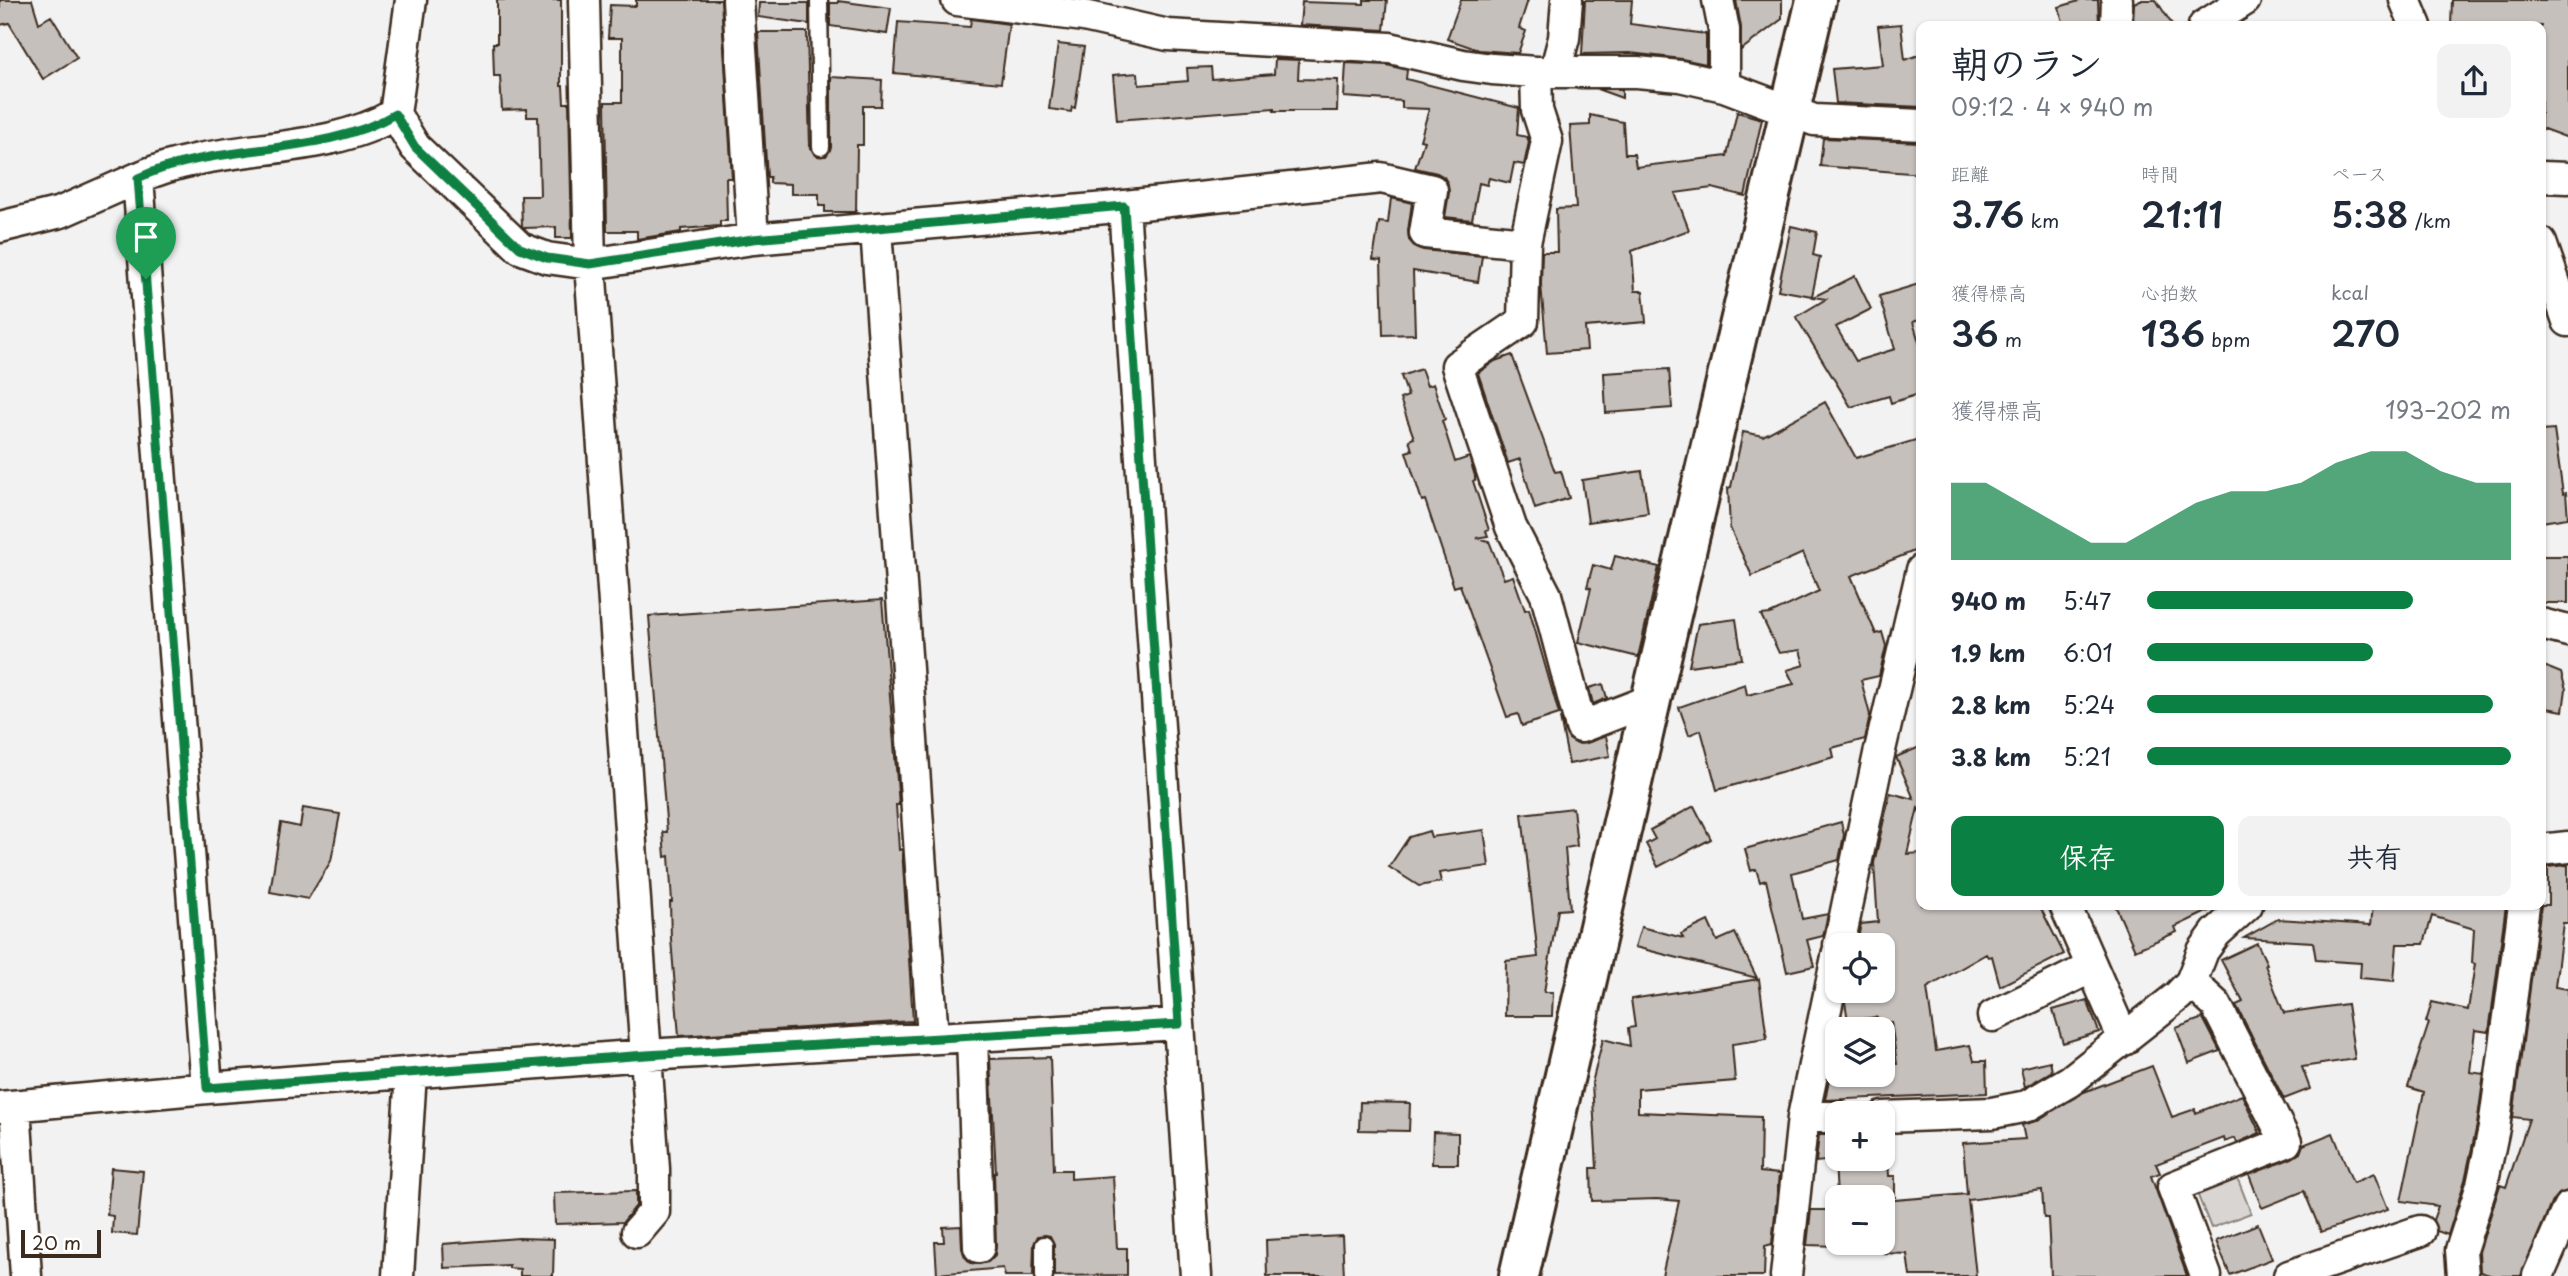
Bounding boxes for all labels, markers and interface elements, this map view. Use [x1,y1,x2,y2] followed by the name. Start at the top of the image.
[1951,34,2103,91] text: 朝のラン
[2437,44,2511,118] button: share
[1951,89,2153,124] text: 09:12 · 4 × 940 m
[1951,159,1989,187] text: 距離
[2141,159,2179,187] text: 時間
[2331,159,2387,187] text: ペース
[1951,187,2024,240] text: 3.76
[2141,187,2223,240] text: 21:11
[2331,187,2409,240] text: 5:38
[2024,206,2059,234] text: km
[2409,206,2451,234] text: /km
[116,207,176,279] pin
[127,218,165,256] icon: arrive
[1951,278,2027,306] text: 獲得標高
[2141,278,2198,306] text: 心拍数
[2331,278,2369,306] text: kcal
[1951,306,1999,359] text: 36
[2141,306,2205,359] text: 136
[2331,306,2400,359] text: 270
[1999,325,2022,353] text: m
[2205,325,2251,353] text: bpm
[1951,392,2043,427] text: 獲得標高
[2385,392,2511,427] text: 193–202 m
[1951,583,2026,618] text: 940 m
[2063,583,2111,618] text: 5:47
[1951,635,2025,670] text: 1.9 km
[2063,635,2113,670] text: 6:01
[1951,687,2031,722] text: 2.8 km
[2063,687,2115,722] text: 5:24
[1951,739,2031,774] text: 3.8 km
[2063,739,2111,774] text: 5:21
[1951,816,2224,896] button: 保存
[2238,816,2511,896] button: 共有
[1825,933,1895,1255] map controls
[1825,933,1895,1003] button: locate
[1825,1017,1895,1087] button: layers
[1825,1101,1895,1171] button: +
[1825,1185,1895,1255] button: −
[21,1227,102,1259] scale bar
[32,1228,81,1256] text: 20 m

